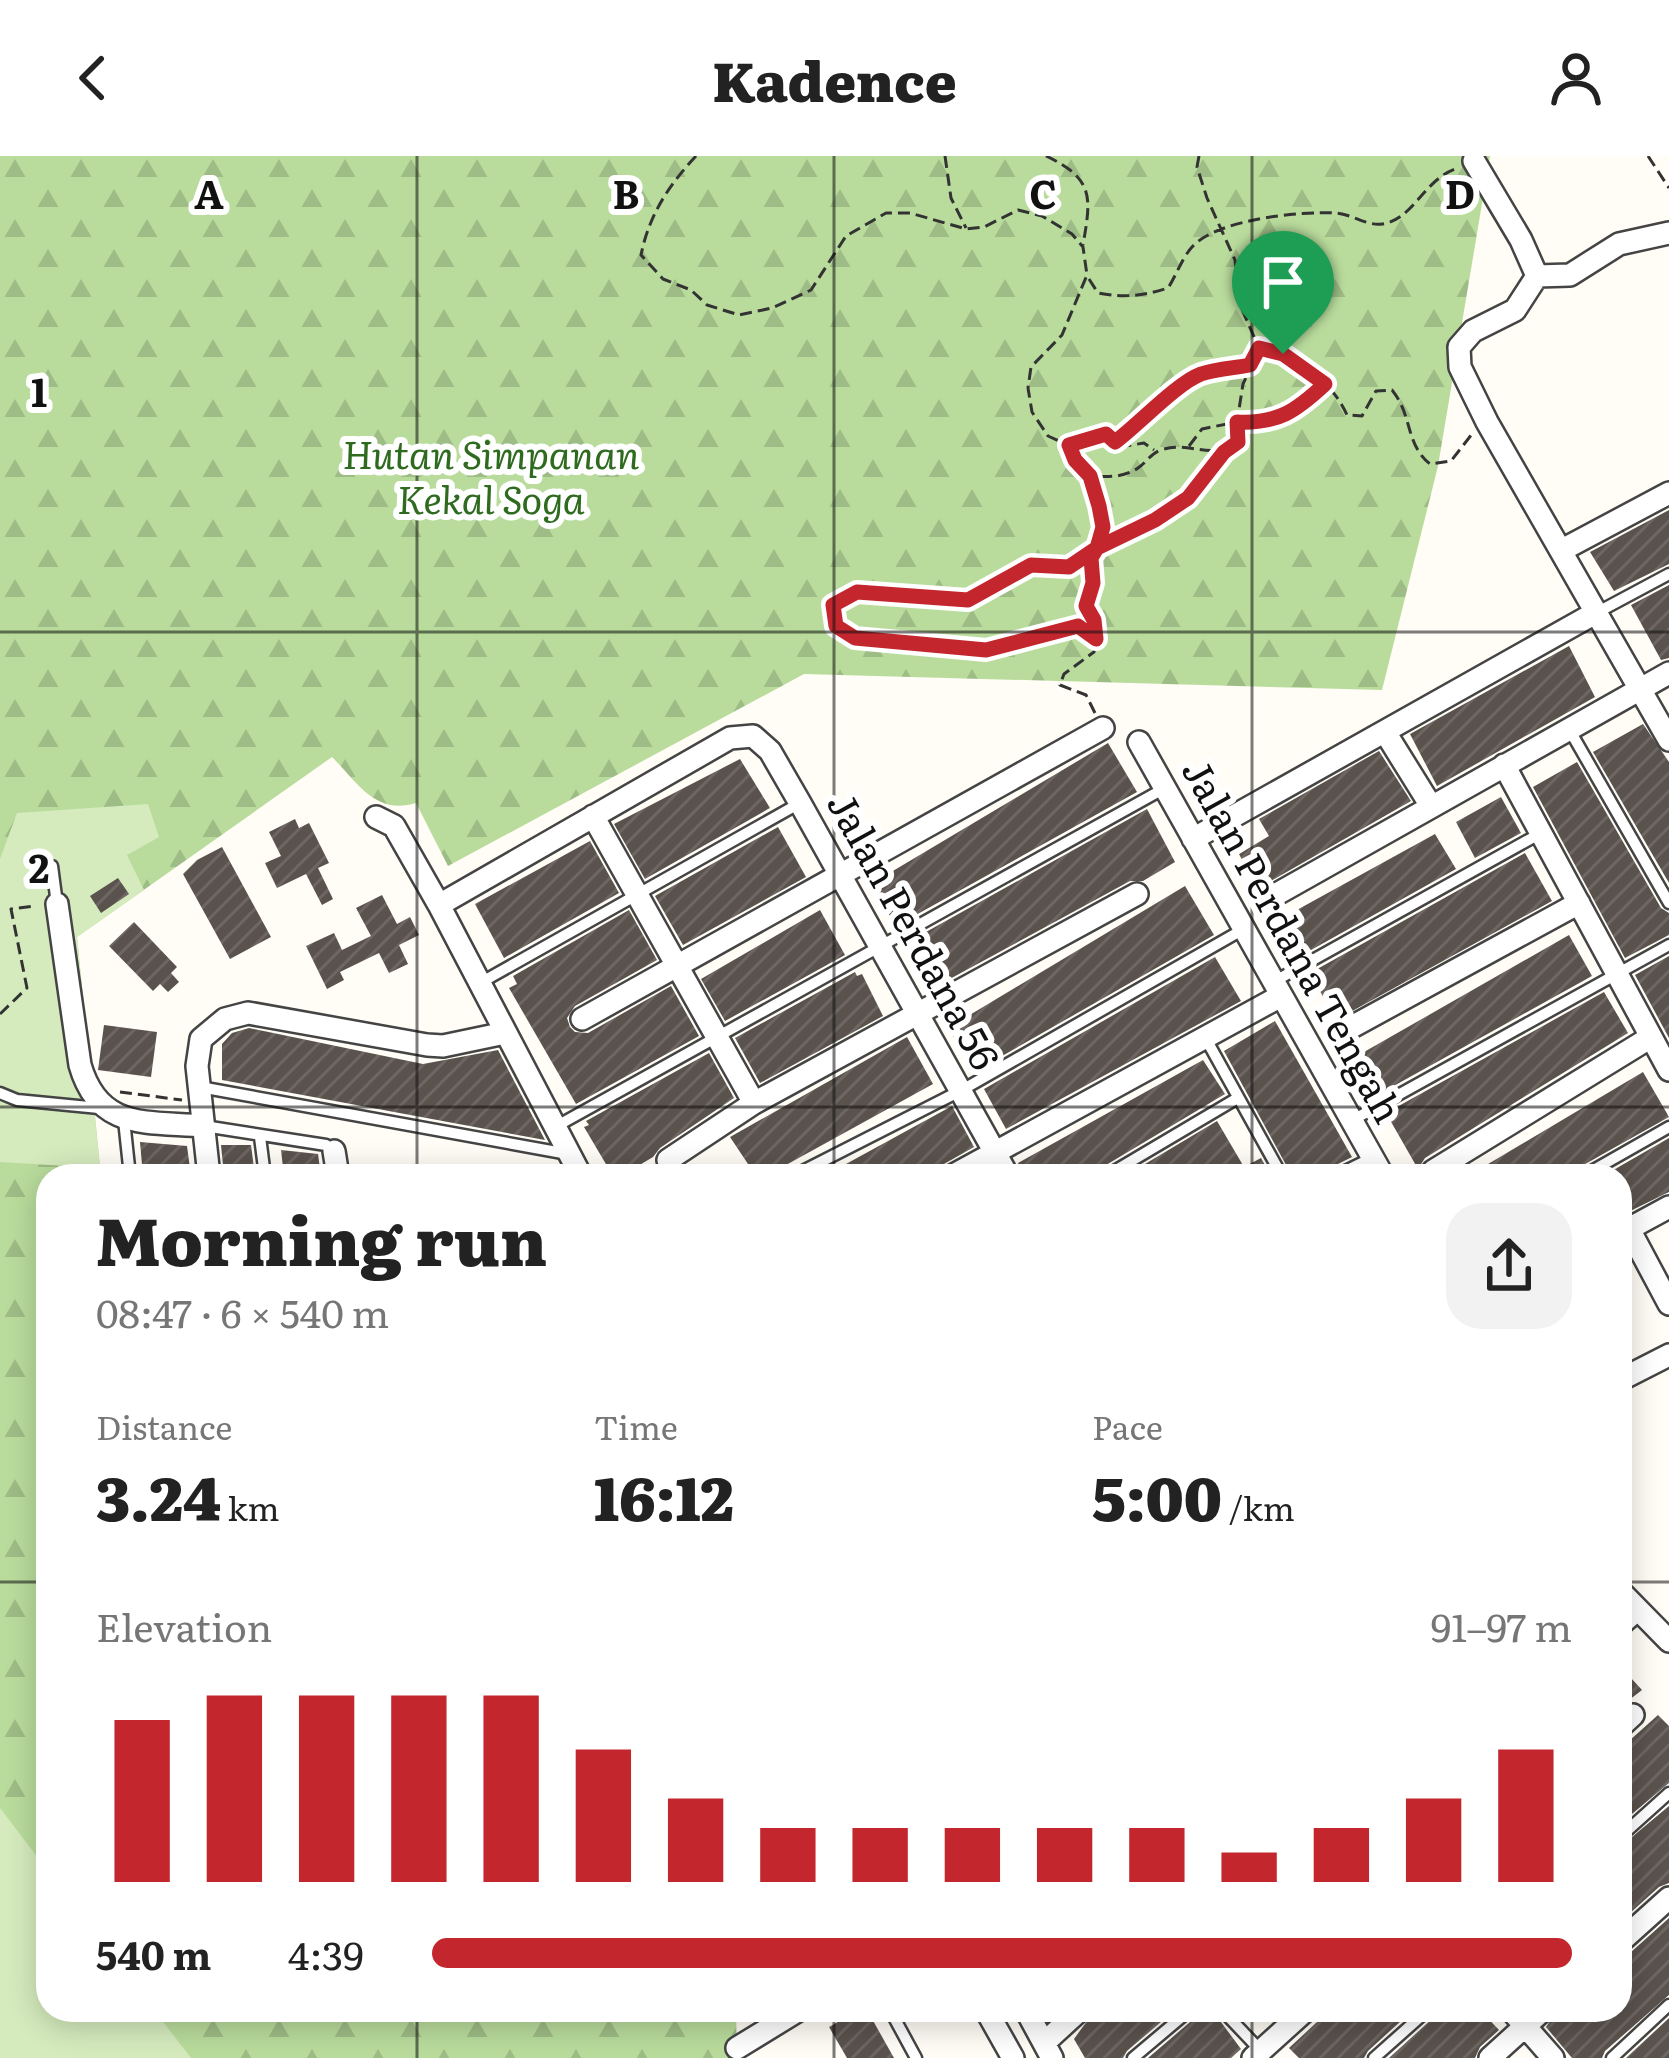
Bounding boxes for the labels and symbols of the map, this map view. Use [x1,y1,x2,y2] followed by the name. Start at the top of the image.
[194,163,224,221] text: A
[613,163,639,221] text: B
[1029,163,1057,221] text: C
[1445,163,1475,221] text: D
[1232,231,1334,354] pin
[31,361,47,419] text: 1
[343,423,639,526] park label: Hutan Simpanan Kekal Soga
[1170,747,1419,1132] street label: Jalan Perdana Tengah
[815,780,1016,1079] street label: Jalan Perdana 56
[29,837,49,895] text: 2

